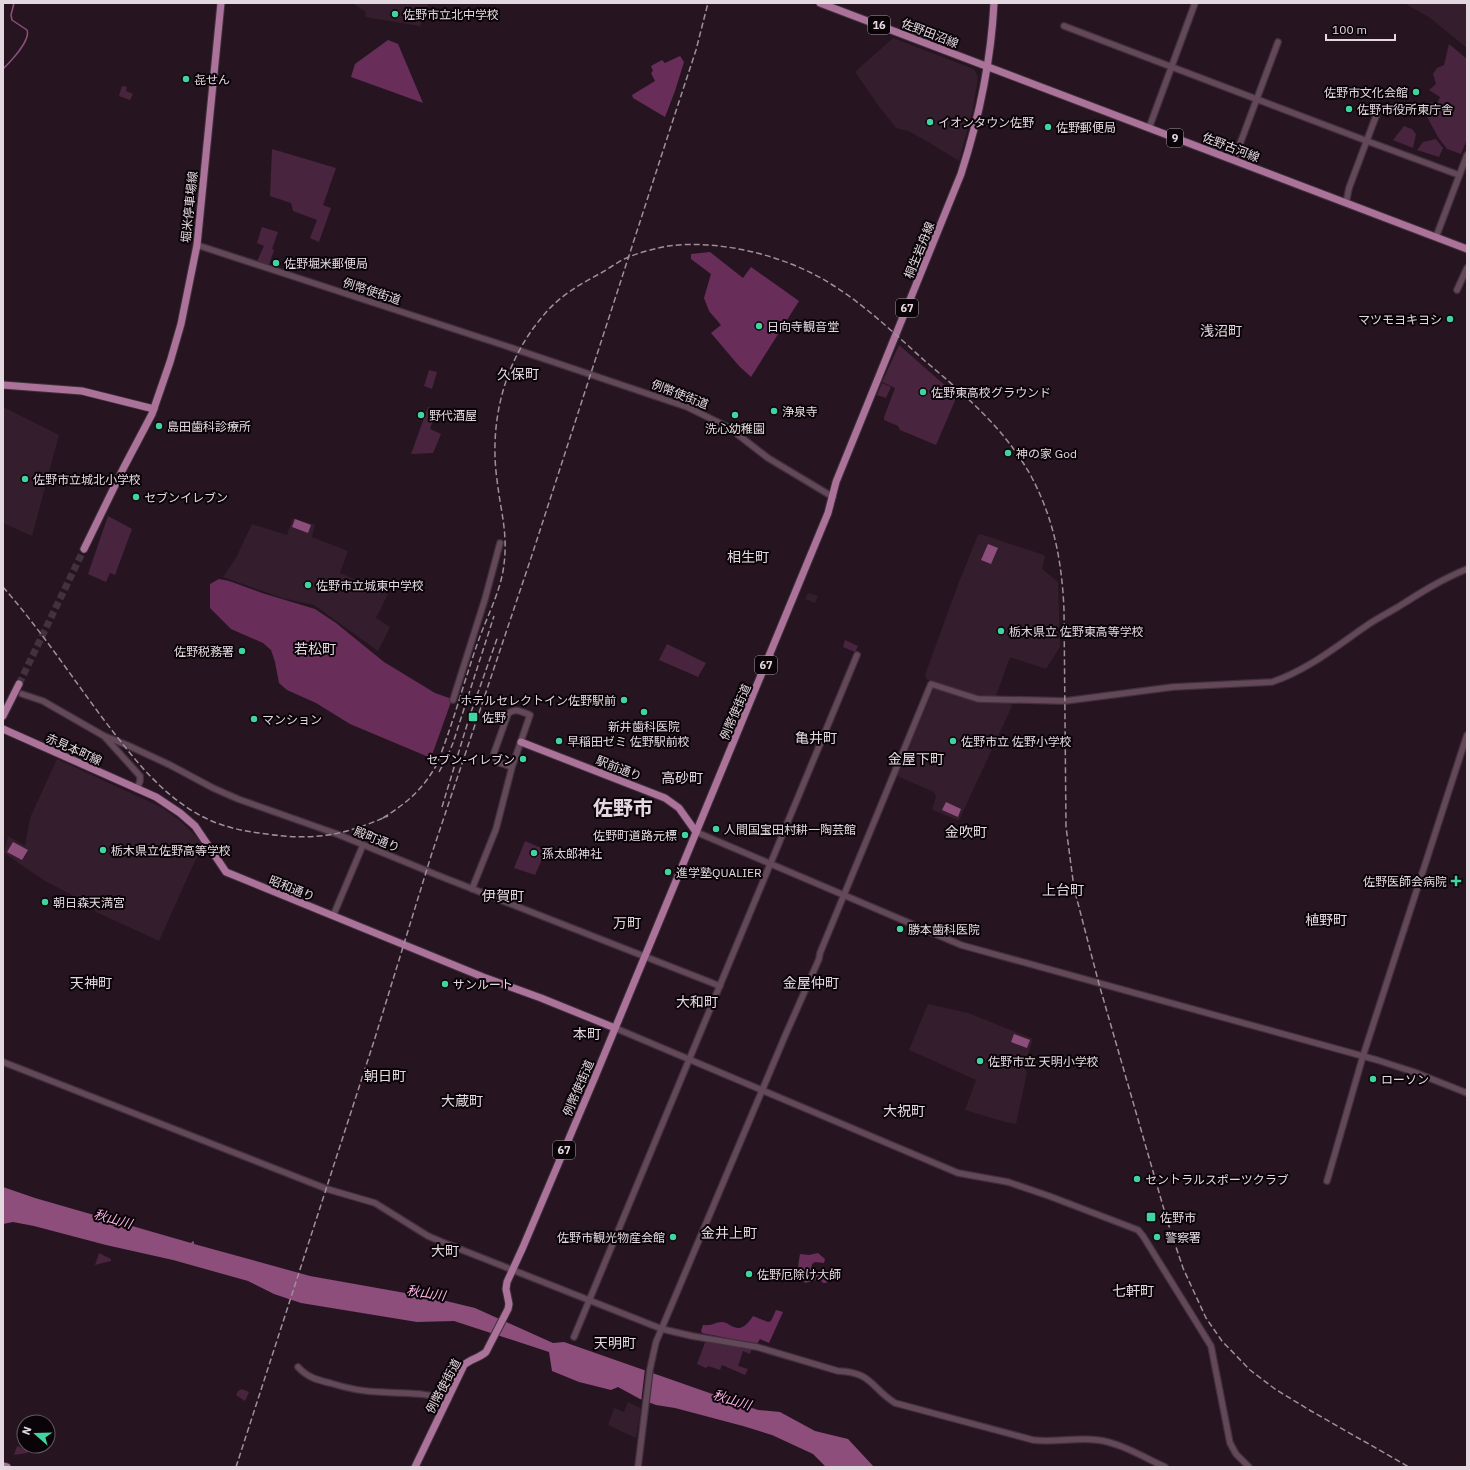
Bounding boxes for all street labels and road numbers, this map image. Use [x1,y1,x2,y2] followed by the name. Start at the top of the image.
[899,15,961,51] street label: 佐野田沼線
[868,16,890,34] road number: 16
[1167,129,1183,147] road number: 9
[1200,129,1262,165] street label: 佐野古河線
[178,170,200,244] street label: 堀米停車場線
[901,219,937,281] street label: 桐生岩舟線
[341,275,403,307] street label: 例幣使街道
[896,299,918,317] road number: 67
[649,376,711,412] street label: 例幣使街道
[755,656,777,674] road number: 67
[716,681,754,743] street label: 例幣使街道
[44,730,104,768] street label: 赤見本町線
[594,752,644,784] street label: 駅前通り
[352,823,402,855] street label: 殿町通り
[267,872,317,904] street label: 昭和通り
[559,1057,597,1119] street label: 例幣使街道
[553,1141,575,1159] road number: 67
[422,1356,464,1416] street label: 例幣使街道

